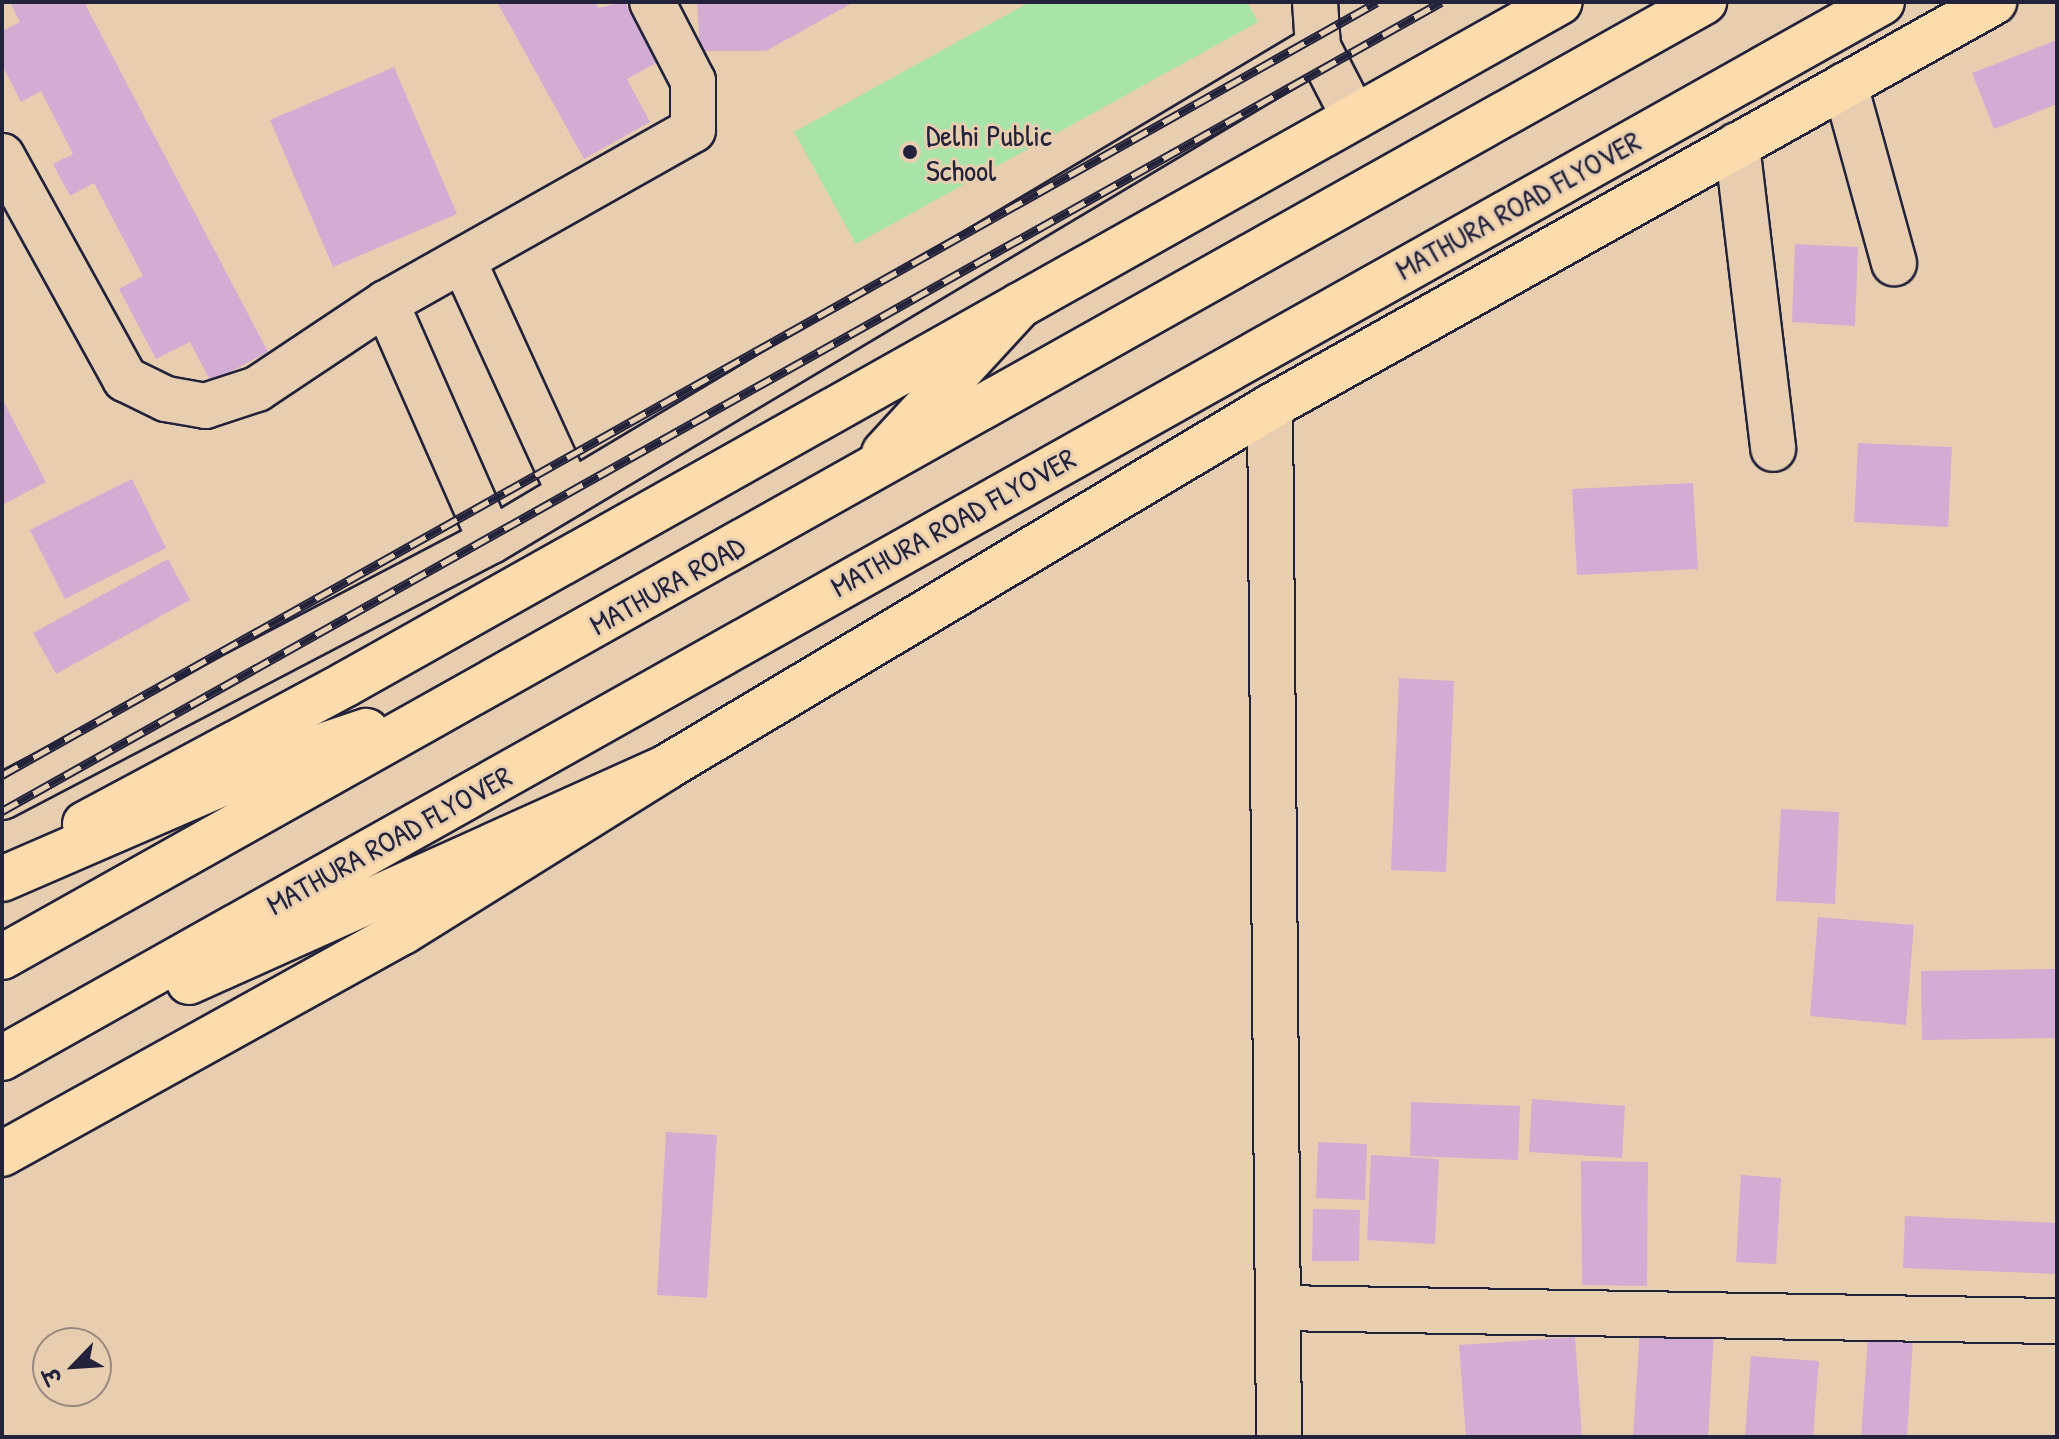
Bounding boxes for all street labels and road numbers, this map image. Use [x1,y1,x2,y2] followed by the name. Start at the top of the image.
[1389,123,1647,287] street label: MATHURA ROAD FLYOVER
[824,440,1082,604] street label: MATHURA ROAD FLYOVER
[583,528,751,642] street label: MATHURA ROAD
[260,758,518,922] street label: MATHURA ROAD FLYOVER

